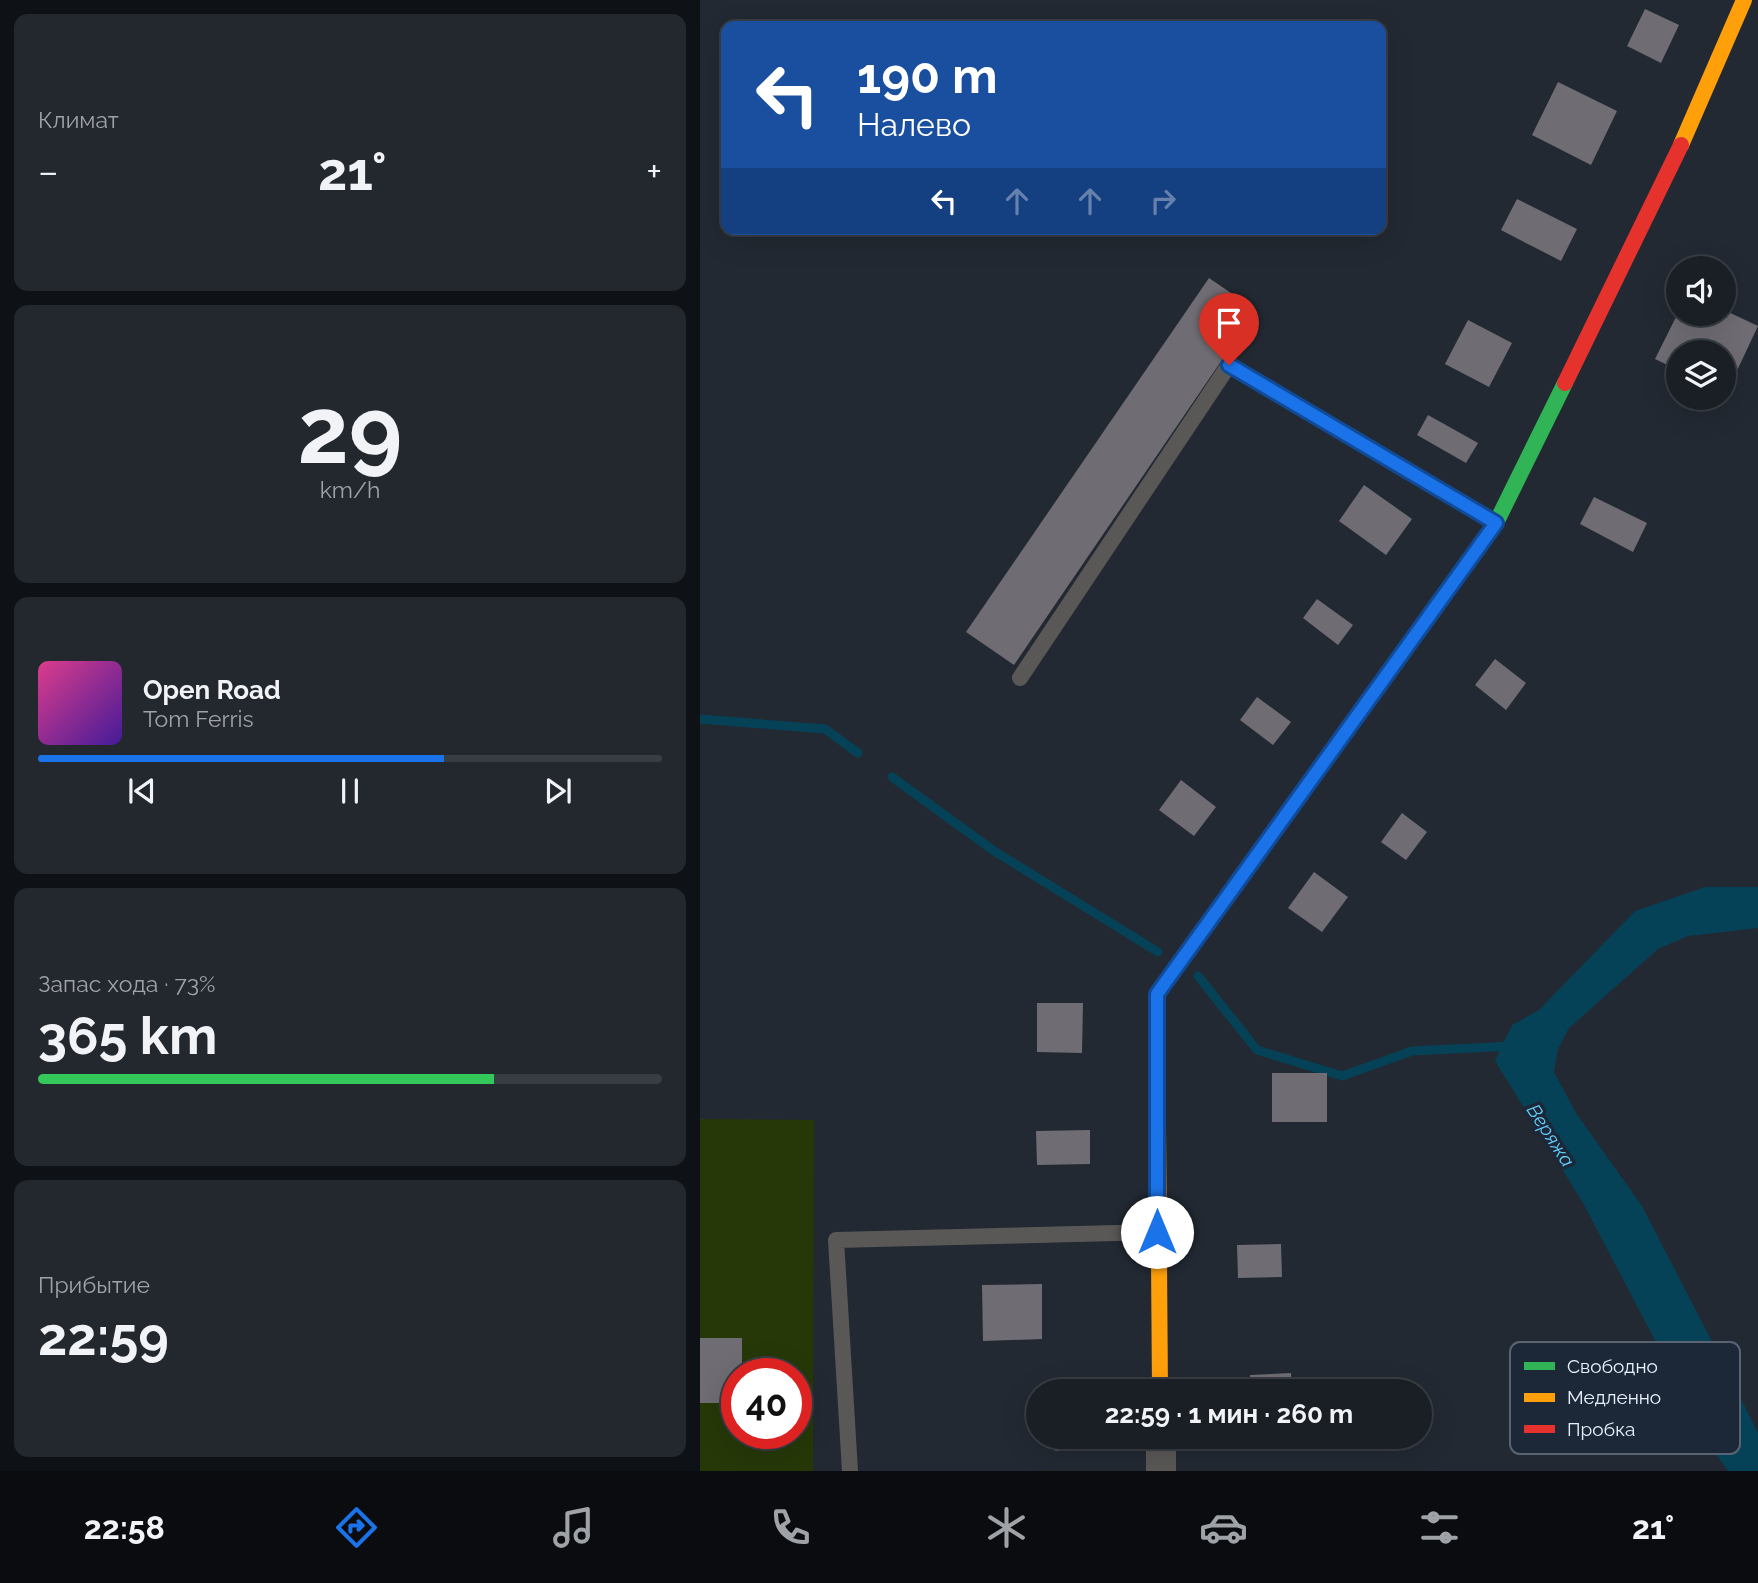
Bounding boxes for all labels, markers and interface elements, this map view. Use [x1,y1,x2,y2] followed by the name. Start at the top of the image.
[857,47,998,104] text: 190 m
[742,49,833,140] icon: left
[38,106,119,133] text: Климат
[857,106,971,143] text: Налево
[318,141,387,202] text: 21°
[38,149,58,194] text: −
[646,149,662,194] text: +
[925,182,963,220] icon: left
[998,182,1036,220] icon: ahead
[1071,182,1109,220] icon: ahead
[1144,182,1182,220] icon: right
[1666,256,1736,410] map controls
[1666,256,1736,326] button: sound
[1199,293,1259,365] pin
[1210,304,1248,342] icon: arrive
[1666,340,1736,410] button: layers
[298,377,402,484] text: 29
[320,476,380,503] text: km/h
[143,675,281,705] text: Open Road
[143,705,254,732] text: Tom Ferris
[123,772,161,810] icon: previous
[331,772,369,810] icon: pause
[539,772,577,810] icon: next
[38,970,215,997] text: Запас хода · 73%
[38,1005,217,1066] text: 365 km
[1523,1100,1579,1170] water label: Веряжа
[1120,1195,1194,1269] position arrow
[38,1271,150,1298] text: Прибытие
[38,1306,169,1367] text: 22:59
[1510,1342,1740,1454] legend
[1567,1355,1658,1377] text: Свободно
[721,1358,812,1449] speed limit sign: 40
[1567,1386,1661,1408] text: Медленно
[1105,1399,1353,1429] text: 22:59 · 1 мин · 260 m
[1567,1418,1635,1440] text: Пробка
[332,1503,381,1552] icon: directions
[549,1503,598,1552] icon: music
[766,1503,815,1552] icon: phone
[982,1503,1031,1552] icon: climate
[1199,1503,1248,1552] icon: car
[1415,1503,1464,1552] icon: filters
[84,1509,165,1546] text: 22:58
[1632,1509,1674,1546] text: 21°

